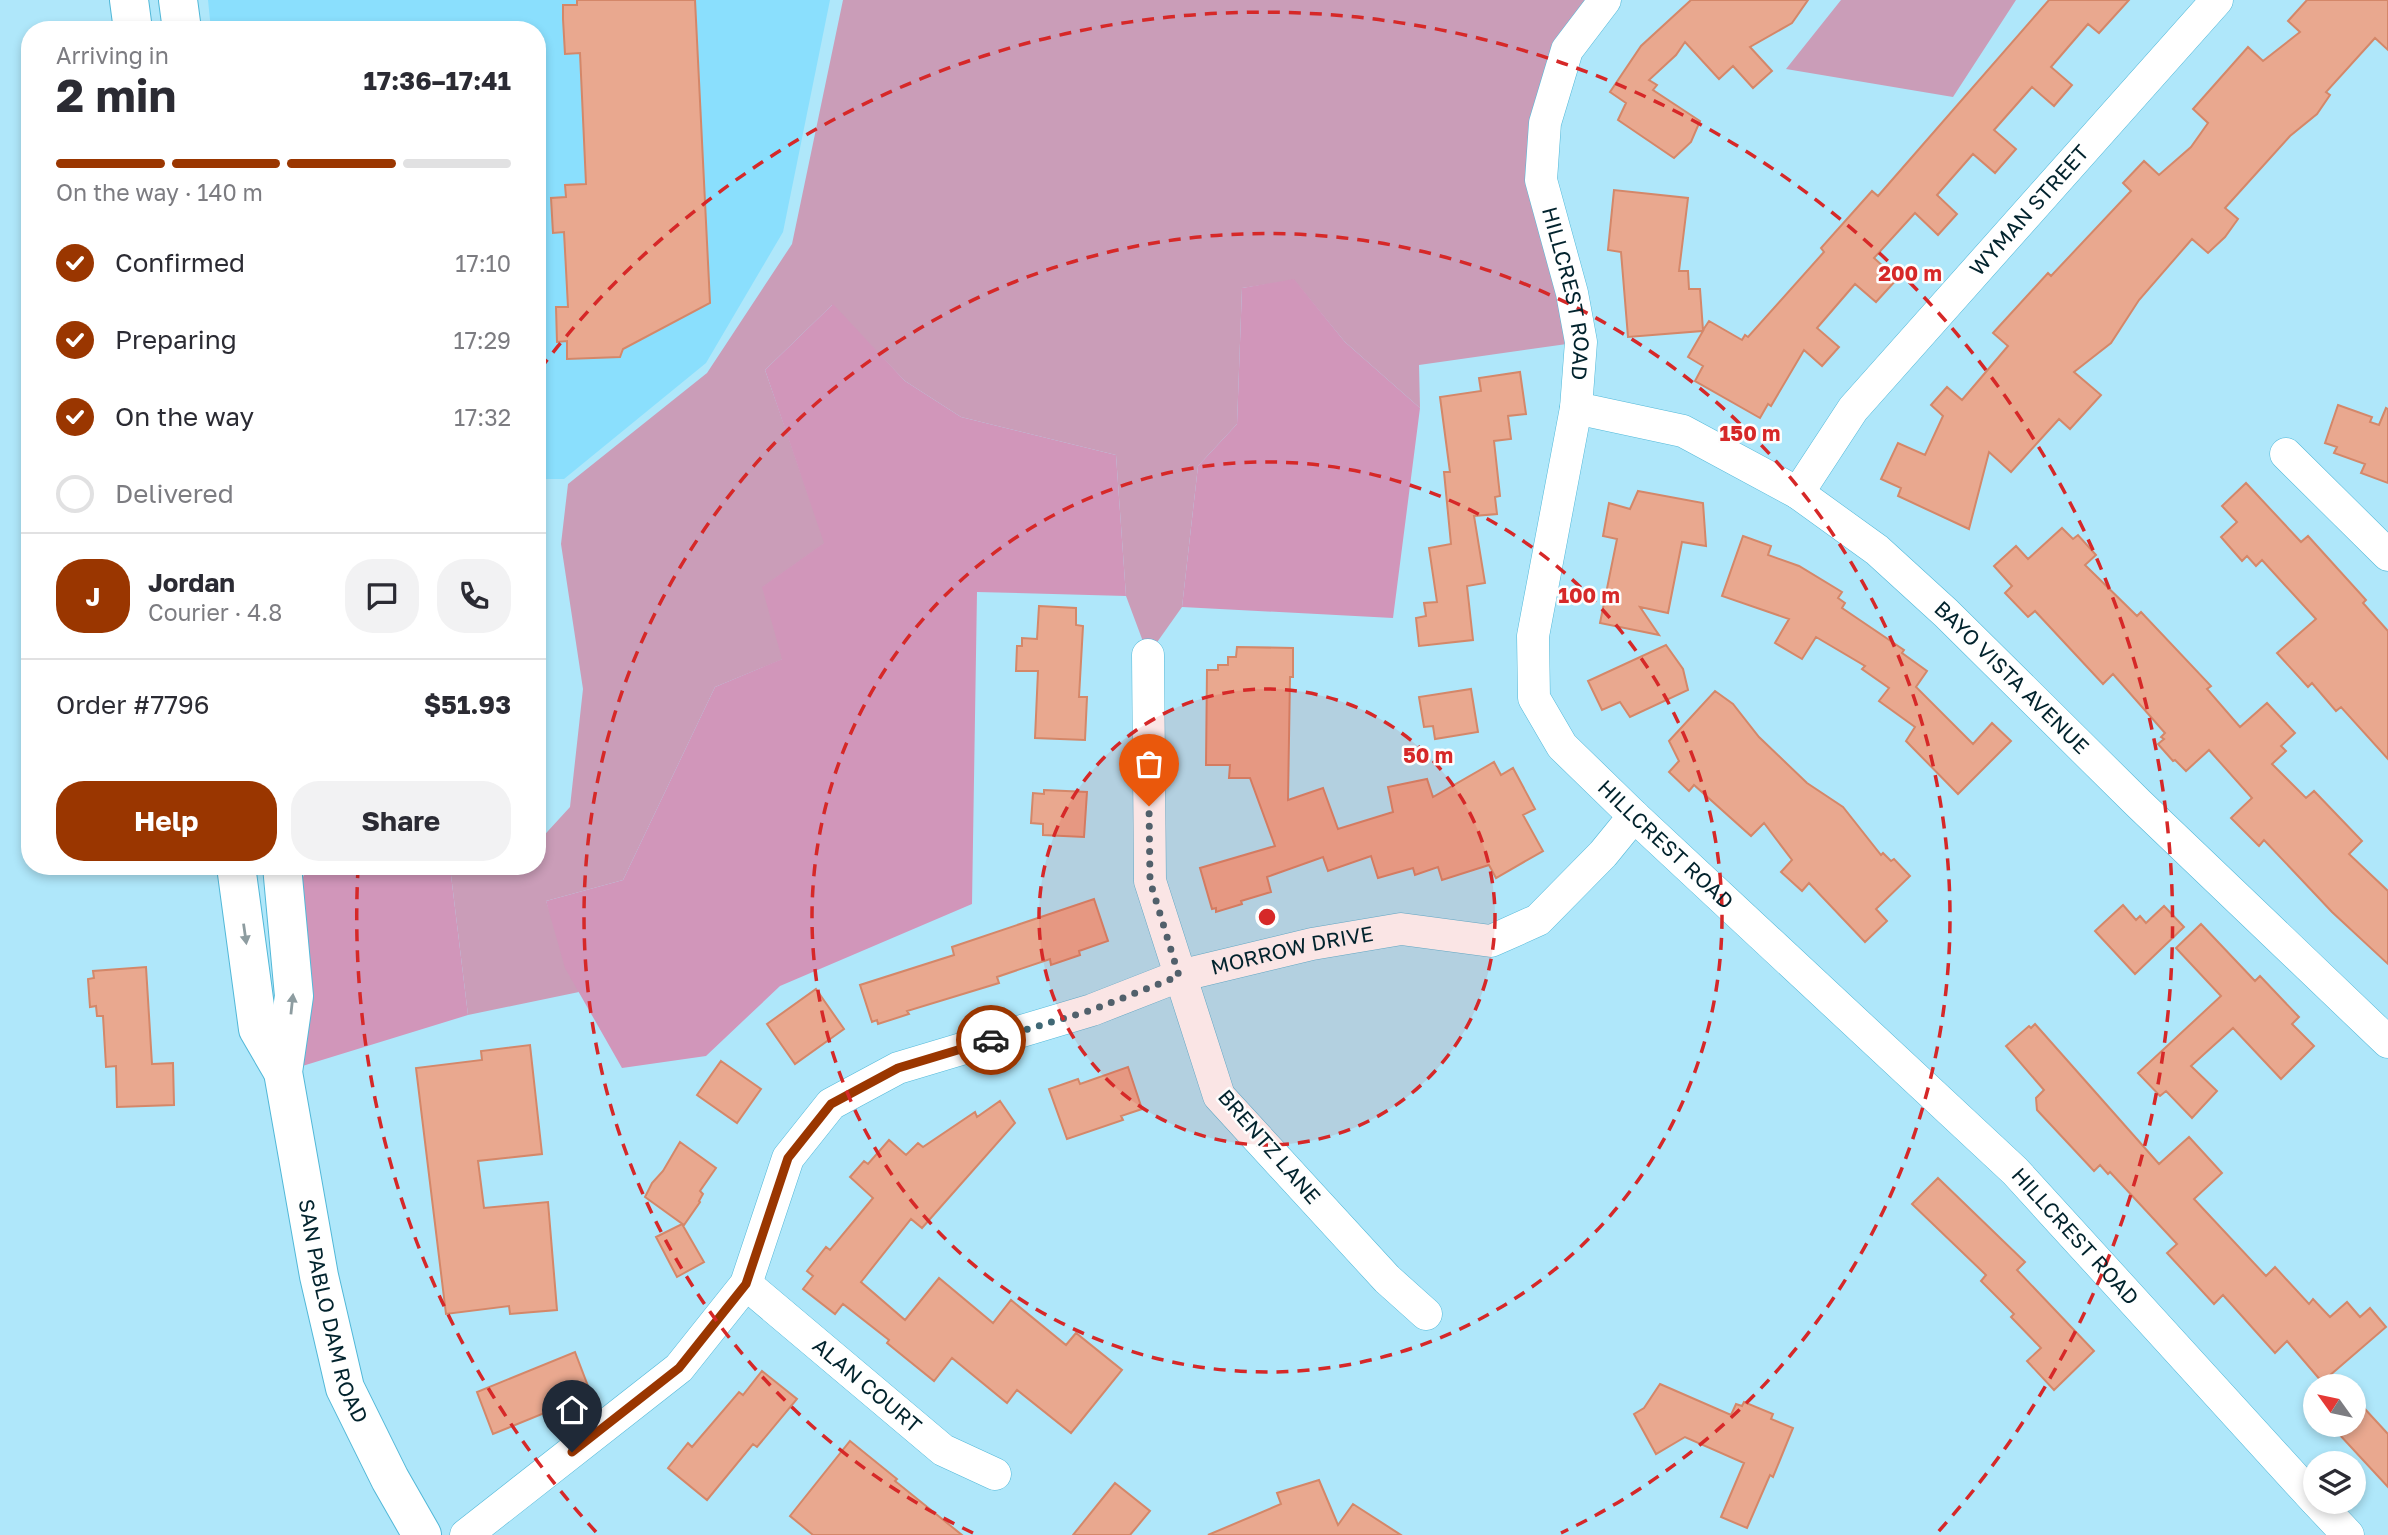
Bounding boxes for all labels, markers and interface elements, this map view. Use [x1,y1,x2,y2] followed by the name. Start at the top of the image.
[56,41,169,69] text: Arriving in
[363,65,511,96] text: 17:36–17:41
[56,67,176,122] text: 2 min
[1964,139,2094,281] street label: WYMAN STREET
[56,178,263,206] text: On the way · 140 m
[1537,204,1595,381] street label: HILLCREST ROAD
[56,244,94,282] icon: check
[115,247,245,278] text: Confirmed
[455,249,511,277] text: 17:10
[1878,260,1942,286] text: 200 m
[56,321,94,359] icon: check
[115,324,237,355] text: Preparing
[454,326,511,354] text: 17:29
[56,398,94,436] icon: check
[115,401,254,432] text: On the way
[454,403,511,431] text: 17:32
[1720,420,1780,446] text: 150 m
[115,478,234,509] text: Delivered
[345,559,419,633] button: chat
[437,559,511,633] button: phone
[148,567,235,598] text: Jordan
[86,581,100,612] text: J
[1558,582,1620,608] text: 100 m
[1929,595,2095,759] street label: BAYO VISTA AVENUE
[148,598,282,626] text: Courier · 4.8
[56,689,210,720] text: Order #7796
[424,689,511,720] text: $51.93
[1119,734,1179,806] pin
[1403,742,1453,768] text: 50 m
[1130,745,1168,783] icon: bag
[1593,774,1739,914] street label: HILLCREST ROAD
[56,781,277,861] button: Help
[291,781,511,861] button: Share
[1255,905,1279,929] centre of rings
[1208,920,1375,980] street label: MORROW DRIVE
[240,923,251,945] one-way arrow
[287,993,298,1015] one-way arrow
[956,1005,1026,1075] courier
[972,1021,1010,1059] icon: car
[1213,1084,1327,1209] street label: BRENTZ LANE
[2006,1162,2145,1310] street label: HILLCREST ROAD
[294,1197,374,1427] street label: SAN PABLO DAM ROAD
[808,1332,927,1438] street label: ALAN COURT
[2303,1374,2366,1437] north arrow
[2303,1374,2366,1514] map controls
[542,1380,602,1452] pin
[553,1391,591,1429] icon: home
[2303,1451,2366,1514] button: layers

